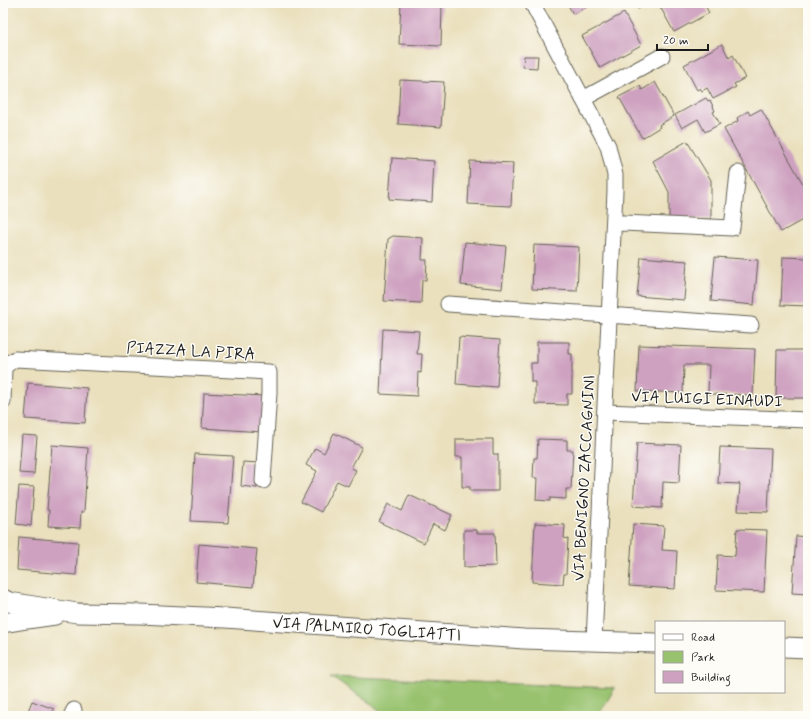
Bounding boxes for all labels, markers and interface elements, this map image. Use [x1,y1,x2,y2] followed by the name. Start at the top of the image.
[657,26,708,52] scale bar
[663,33,689,49] text: 20 m
[126,338,256,365] street label: PIAZZA LA PIRA
[569,374,600,582] street label: VIA BENIGNO ZACCAGNINI
[631,386,783,413] street label: VIA LUIGI EINAUDI
[272,612,462,647] street label: VIA PALMIRO TOGLIATTI
[655,621,785,693] legend
[691,630,715,646] text: Road
[691,650,715,666] text: Park
[691,670,731,687] text: Building

